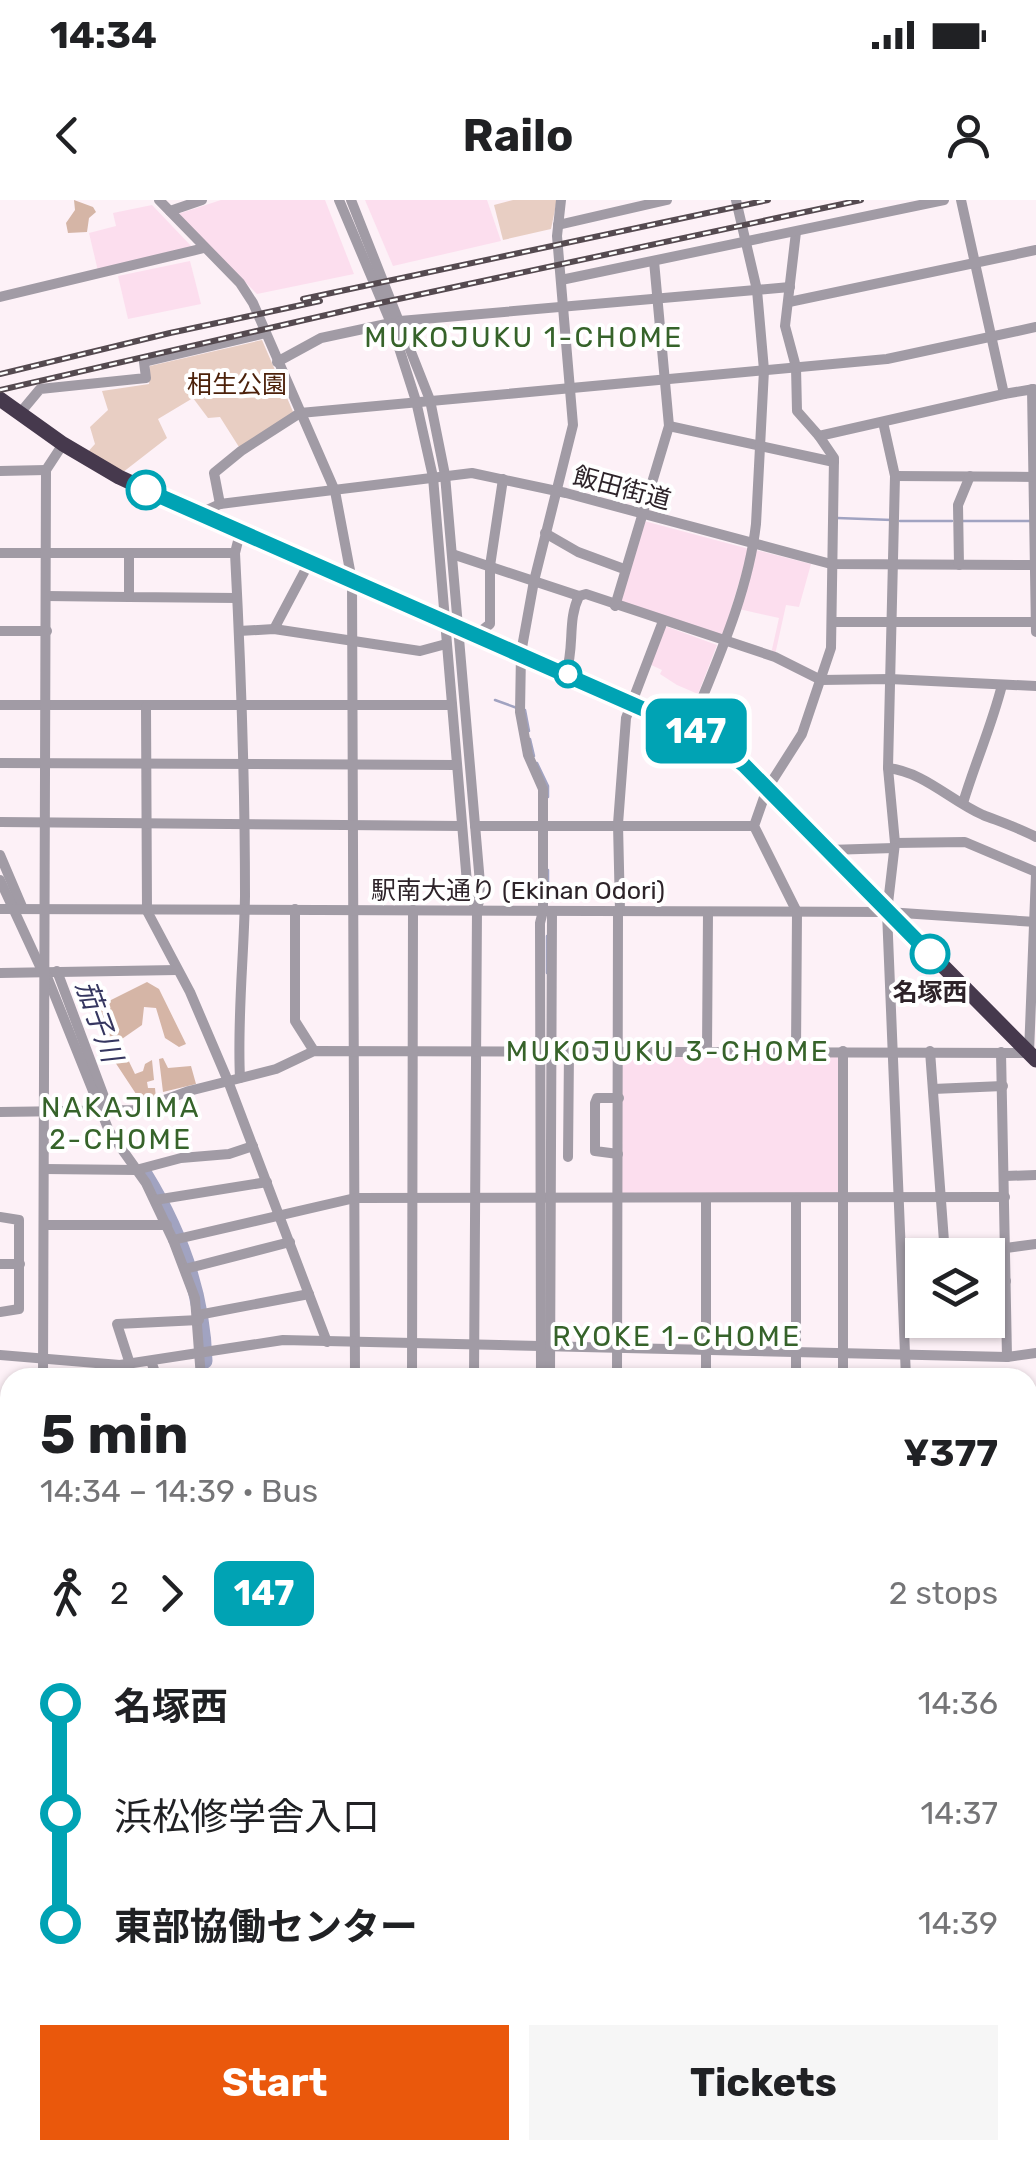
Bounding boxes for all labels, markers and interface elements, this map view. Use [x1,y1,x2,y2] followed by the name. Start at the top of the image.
[50,12,157,58] text: 14:34
[40,108,95,163] icon: back
[941,108,996,163] icon: person
[463,109,573,162] text: Railo
[364,321,684,354] district label: MUKOJUKU 1-CHOME
[187,370,287,399] park label: 相生公園
[570,461,674,515] street label: 飯田街道
[127,471,165,509] unlabelled marker
[555,661,581,687] unlabelled marker
[638,698,754,764] line badge: 147
[666,710,726,752] text: 147
[371,876,665,905] street label: 駅南大通り (Ekinan Odori)
[911,935,949,973] marker: 名塚西
[69,976,130,1069] water label: 茄子川
[892,978,968,1007] place label: 名塚西
[506,1035,830,1068] district label: MUKOJUKU 3-CHOME
[41,1091,201,1156] district label: NAKAJIMA 2-CHOME
[905,1238,1005,1338] map controls
[905,1238,1005,1338] button: layers
[552,1320,802,1353] district label: RYOKE 1-CHOME
[40,1402,189,1467] text: 5 min
[903,1430,998,1476] text: ¥377
[40,1472,318,1510] text: 14:34 – 14:39 · Bus
[40,1566,95,1621] icon: walk
[144,1566,199,1621] icon: forward
[234,1572,294,1614] text: 147
[110,1574,129,1612] text: 2
[889,1574,998,1612] text: 2 stops
[114,1684,228,1730] text: 名塚西
[918,1684,998,1722] text: 14:36
[114,1794,380,1840] text: 浜松修学舎入口
[921,1794,998,1832] text: 14:37
[114,1904,418,1950] text: 東部協働センター
[918,1904,998,1942] text: 14:39
[40,2025,509,2140] button: Start
[529,2025,998,2140] button: Tickets

